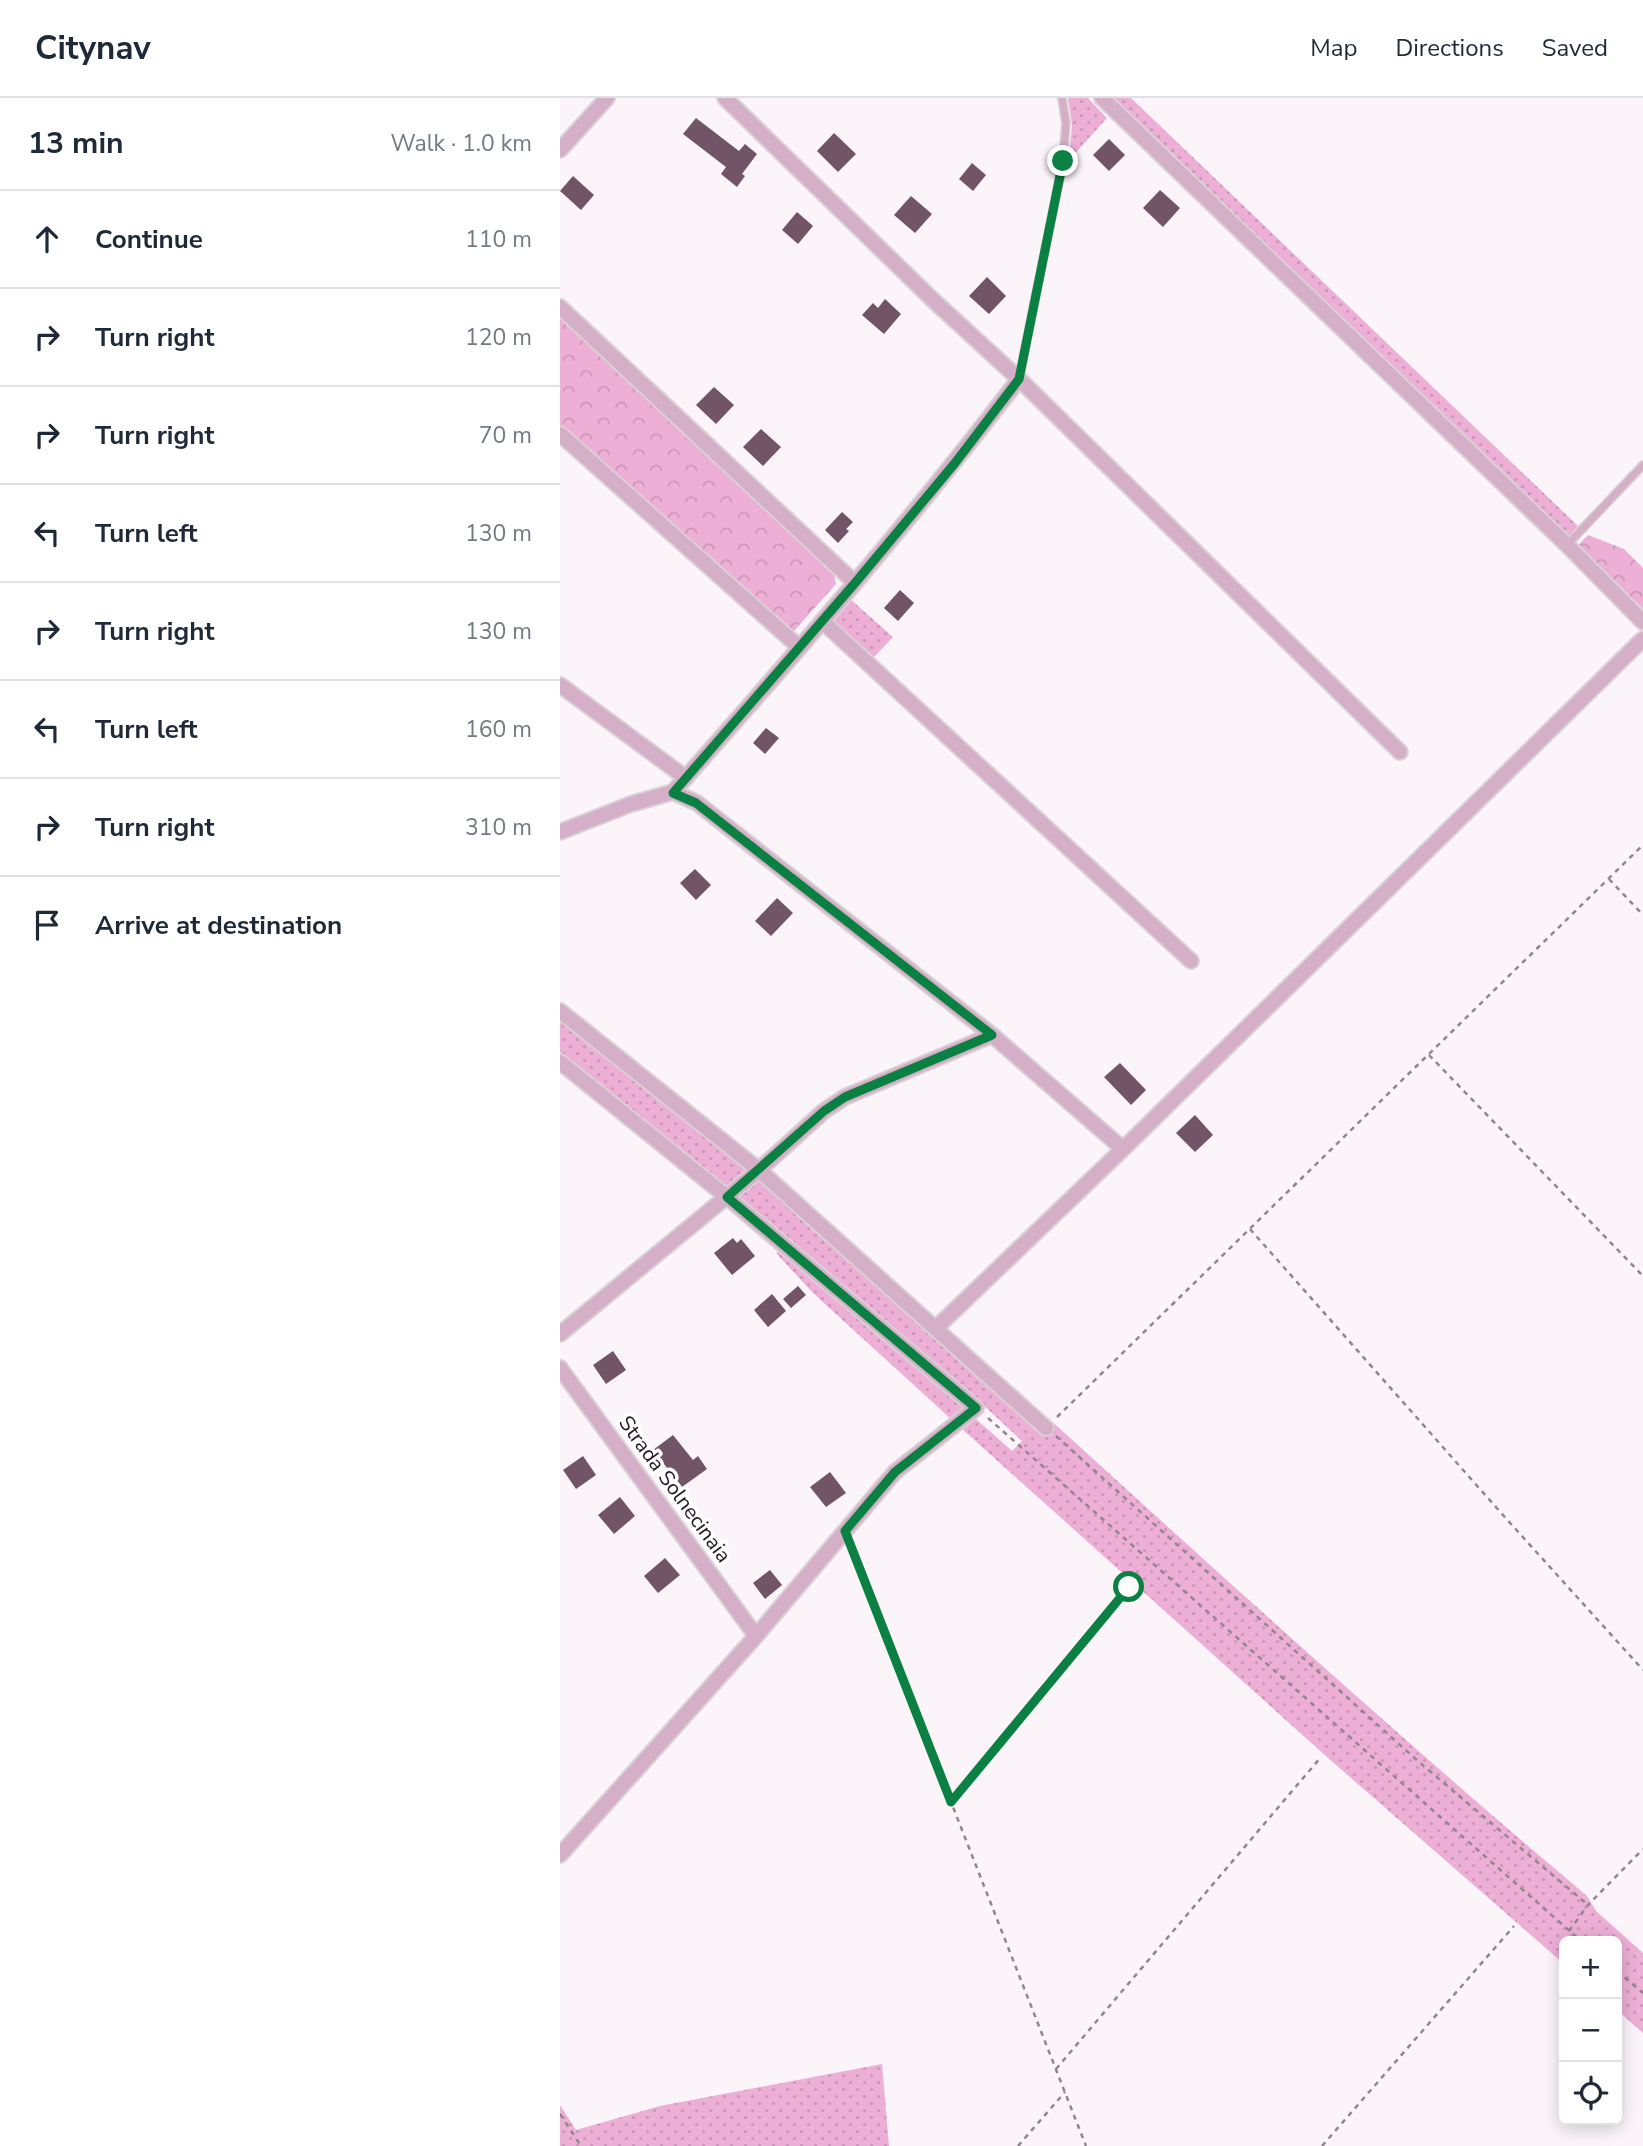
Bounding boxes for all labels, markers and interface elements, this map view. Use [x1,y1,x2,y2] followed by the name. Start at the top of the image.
[35,26,151,71] text: Citynav
[1310,32,1357,64] text: Map
[1395,32,1504,64] text: Directions
[1542,32,1608,64] text: Saved
[28,123,124,164] text: 13 min
[390,128,532,159] text: Walk · 1.0 km
[1047,145,1078,176] route end
[28,220,66,258] icon: ahead
[95,222,203,257] text: Continue
[465,224,532,255] text: 110 m
[28,318,66,356] icon: right
[95,320,214,355] text: Turn right
[465,322,532,353] text: 120 m
[28,416,66,454] icon: right
[95,418,214,453] text: Turn right
[479,420,532,451] text: 70 m
[28,514,66,552] icon: left
[95,516,198,551] text: Turn left
[465,518,532,549] text: 130 m
[28,612,66,650] icon: right
[95,614,214,649] text: Turn right
[465,616,532,647] text: 130 m
[28,710,66,748] icon: left
[95,712,198,747] text: Turn left
[465,714,532,745] text: 160 m
[28,808,66,846] icon: right
[95,810,214,845] text: Turn right
[465,812,532,843] text: 310 m
[28,906,66,944] icon: arrive
[95,908,342,943] text: Arrive at destination
[612,1410,738,1568] street label: Strada Solnecinaia
[1113,1571,1144,1602] route start
[1559,1936,1622,2125] map controls
[1559,1936,1622,1999] button: +
[1559,1999,1622,2062] button: −
[1559,2062,1622,2125] button: locate

